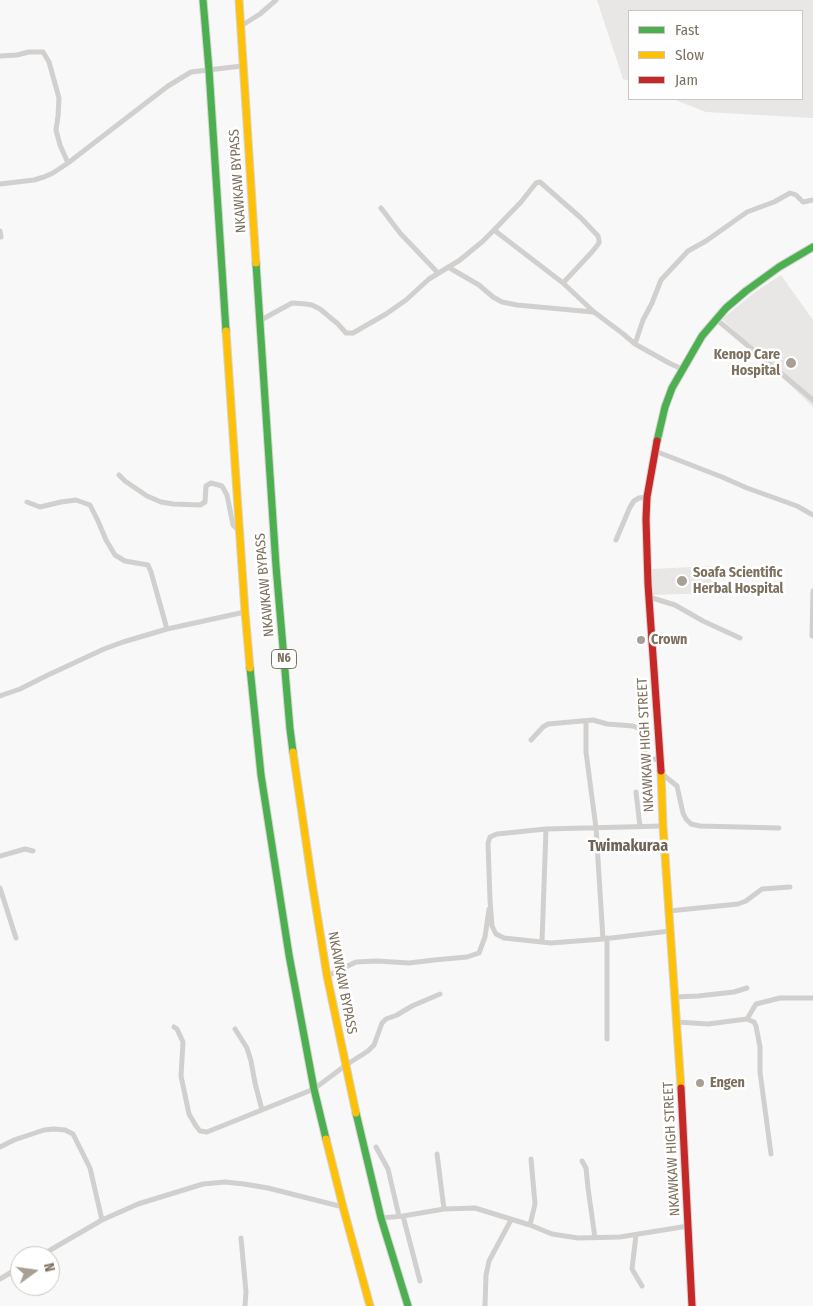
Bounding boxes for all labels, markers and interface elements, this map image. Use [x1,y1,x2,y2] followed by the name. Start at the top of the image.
[628,10,803,100] legend
[675,21,699,39] text: Fast
[675,46,704,64] text: Slow
[675,71,698,89] text: Jam
[226,128,250,234] street label: NKAWKAW BYPASS
[714,347,780,380] place label: Kenop Care Hospital
[784,356,798,370] marker: Kenop Care Hospital
[252,532,278,638] street label: NKAWKAW BYPASS
[693,565,783,598] place label: Soafa Scientific Herbal Hospital
[675,574,689,588] marker: Soafa Scientific Herbal Hospital
[651,632,687,648] place label: Crown
[635,634,647,646] marker: Crown
[272,650,296,669] road number: N6
[634,677,658,813] street label: NKAWKAW HIGH STREET
[588,837,668,857] district label: Twimakuraa
[324,930,360,1036] street label: NKAWKAW BYPASS
[710,1075,745,1091] place label: Engen
[694,1077,706,1089] marker: Engen
[660,1081,684,1217] street label: NKAWKAW HIGH STREET
[10,1246,60,1296] north arrow
[40,1261,58,1274] text: N

